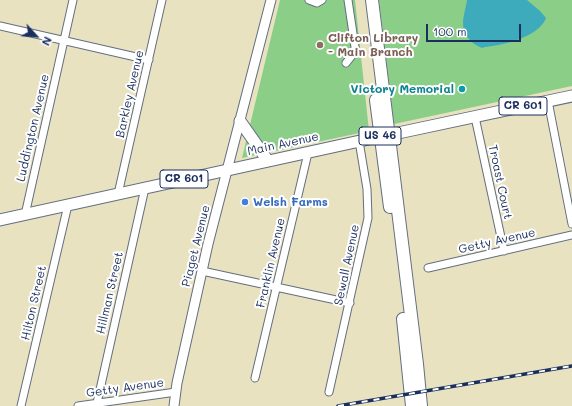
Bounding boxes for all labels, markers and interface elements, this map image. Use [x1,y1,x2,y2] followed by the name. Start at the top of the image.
[16,16,56,56] north arrow
[428,16,523,42] scale bar
[433,23,467,39] text: 100 m
[328,31,418,59] place label: Clifton Library - Main Branch
[39,34,56,49] text: N
[315,40,325,50] marker: Clifton Library - Main Branch
[113,49,147,139] street label: Barkley Avenue
[14,73,52,183] street label: Luddington Avenue
[351,82,454,96] place label: Victory Memorial
[457,84,467,94] marker: Victory Memorial
[499,97,547,115] road number: CR 601
[359,127,401,145] road number: US 46
[246,129,320,159] street label: Main Avenue
[485,143,515,221] street label: Troast Court
[160,170,208,188] road number: CR 601
[253,195,328,209] place label: Welsh Farms
[240,197,250,207] marker: Welsh Farms
[179,204,213,288] street label: Piaget Avenue
[254,217,288,309] street label: Franklin Avenue
[331,223,363,307] street label: Sewall Avenue
[457,225,537,257] street label: Getty Avenue
[94,250,126,336] street label: Hillman Street
[18,264,50,342] street label: Hilton Street
[85,375,165,401] street label: Getty Avenue

